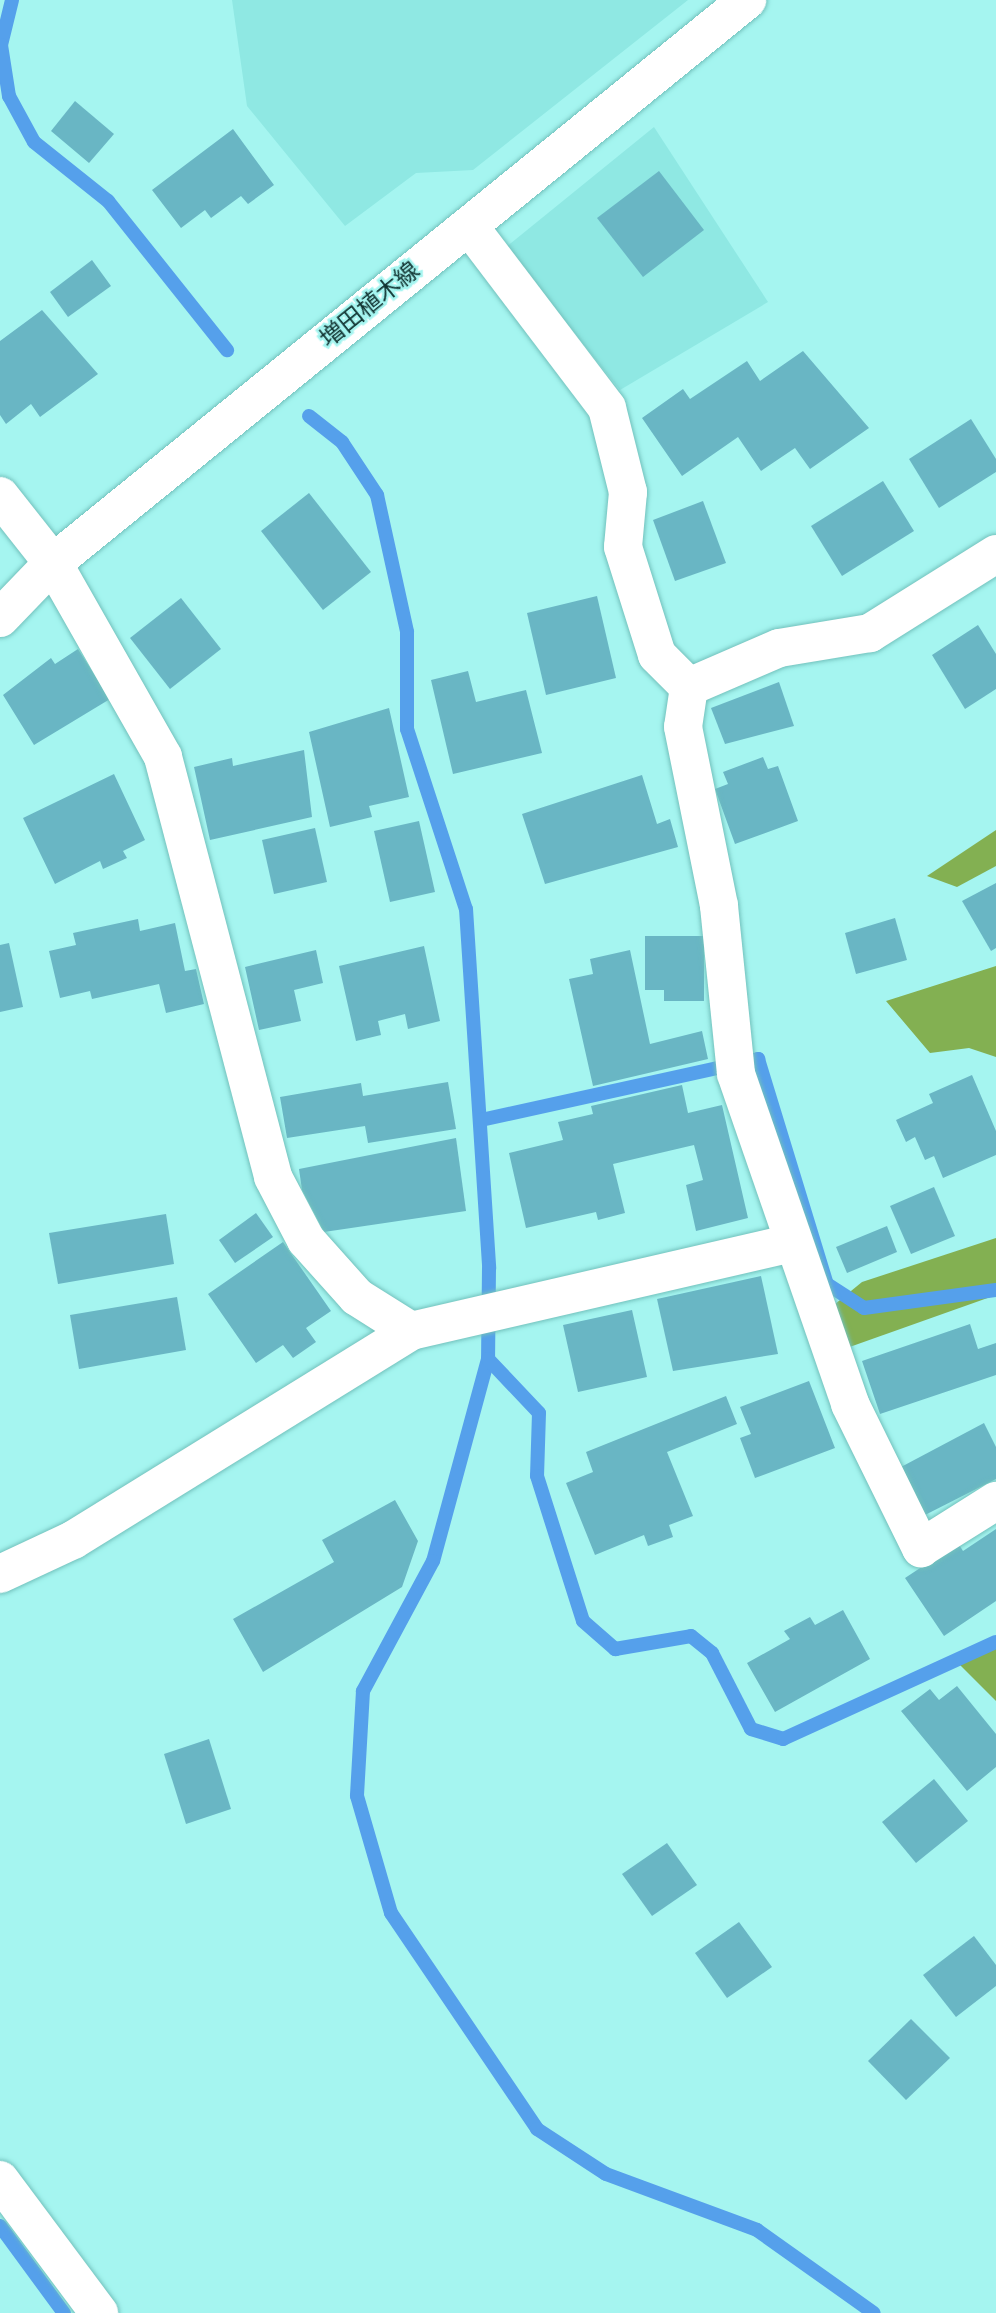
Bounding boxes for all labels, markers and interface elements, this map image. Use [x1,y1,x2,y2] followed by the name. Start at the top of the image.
[314,256,426,354] street label: 増田植木線

